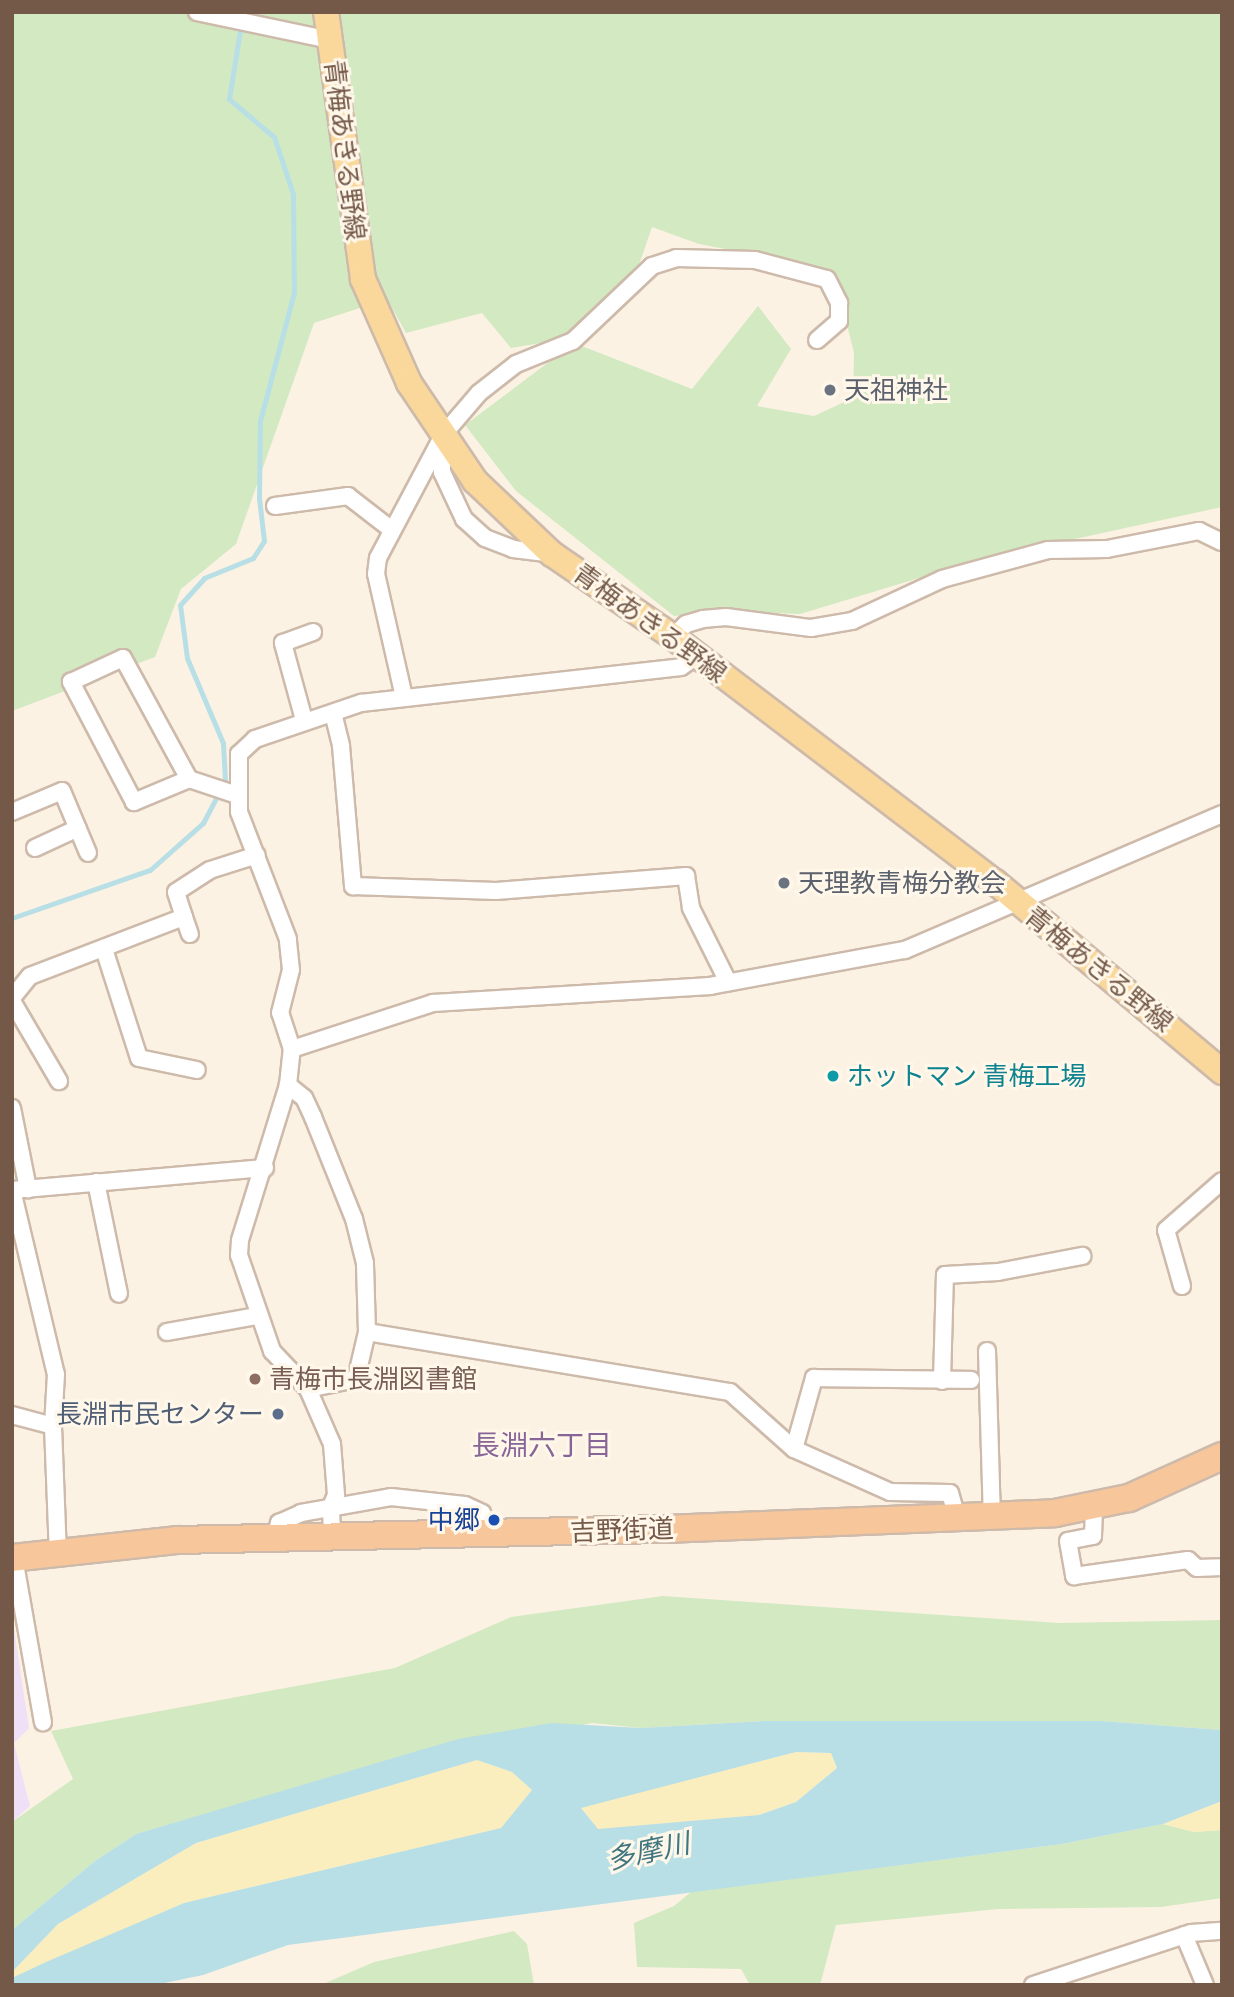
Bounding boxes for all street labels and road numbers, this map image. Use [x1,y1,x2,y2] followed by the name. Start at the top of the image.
[318,58,372,242] street label: 青梅あきる野線
[567,557,733,689] street label: 青梅あきる野線
[1018,900,1180,1038] street label: 青梅あきる野線
[569,1513,675,1547] street label: 吉野街道

